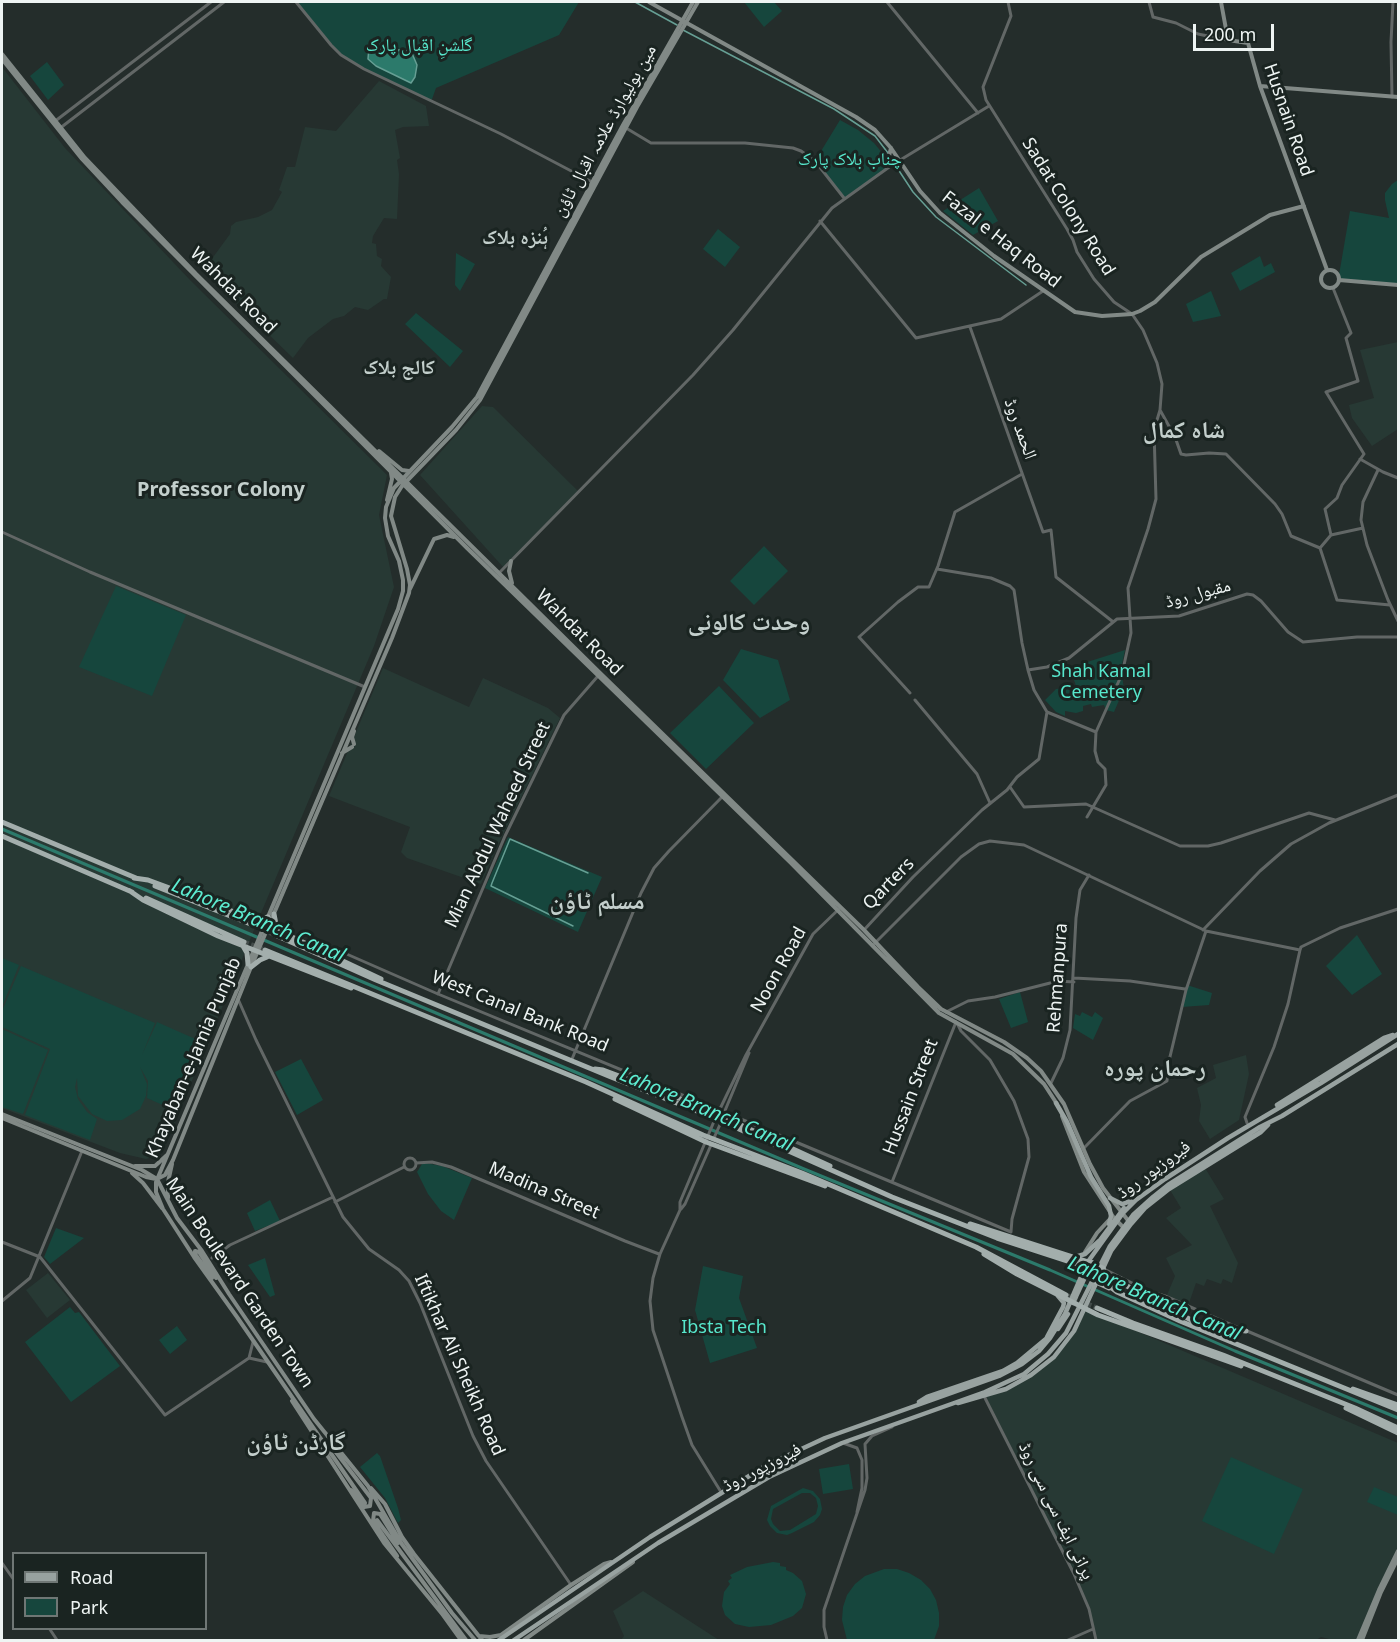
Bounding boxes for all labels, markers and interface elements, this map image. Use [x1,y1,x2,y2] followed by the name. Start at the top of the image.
[1196,12,1277,50] scale bar
[1204,22,1256,46] text: 200 m
[366,35,472,57] park label: گلشنِ اقبال پارک
[549,41,661,221] street label: مین بولیوارڈ علامہ اقبال ٹاؤن
[1259,61,1317,179] street label: Husnain Road
[1017,134,1119,280] street label: Sadat Colony Road
[798,149,902,171] park label: چناب بلاک پارک
[937,187,1065,293] street label: Fazal e Haq Road
[482,226,548,250] district label: ہُنزہ بلاک
[185,243,281,339] street label: Wahdat Road
[363,356,435,380] district label: کالج بلاک
[999,395,1041,463] street label: الحمد روڈ
[1143,417,1225,445] district label: شاہ کمال
[137,478,305,502] district label: Professor Colony
[1163,575,1233,613] street label: مقبول روڈ
[531,585,627,681] street label: Wahdat Road
[688,609,810,637] district label: وحدت کالونی
[1051,661,1151,704] park label: Shah Kamal Cemetery
[441,719,555,931] street label: Mian Abdul Waheed Street
[859,853,919,915] street label: Qarters
[168,874,348,968] water label: Lahore Branch Canal
[549,888,645,916] district label: مسلم ٹاؤن
[1043,922,1073,1034] street label: Rehmanpura
[747,923,811,1017] street label: Noon Road
[142,954,246,1162] street label: Khayaban-e-Jamia Punjab
[428,967,612,1057] street label: West Canal Bank Road
[879,1036,943,1158] street label: Hussain Street
[1104,1055,1206,1083] district label: رحمان پورہ
[616,1063,796,1157] water label: Lahore Branch Canal
[1113,1136,1195,1204] street label: فیروزپور روڈ
[485,1158,603,1224] street label: Madina Street
[160,1174,318,1392] street label: Main Boulevard Garden Town
[1064,1252,1244,1346] water label: Lahore Branch Canal
[409,1271,509,1459] street label: Iftikhar Ali Sheikh Road
[681,1317,767,1339] park label: Ibsta Tech
[246,1429,346,1457] district label: گارڈن ٹاؤن
[719,1439,805,1497] street label: فیروزپور روڈ
[1013,1439,1099,1583] street label: پرانی ایف سی سی روڈ
[12,1552,207,1630] legend
[70,1565,113,1589] text: Road
[70,1595,108,1619] text: Park

